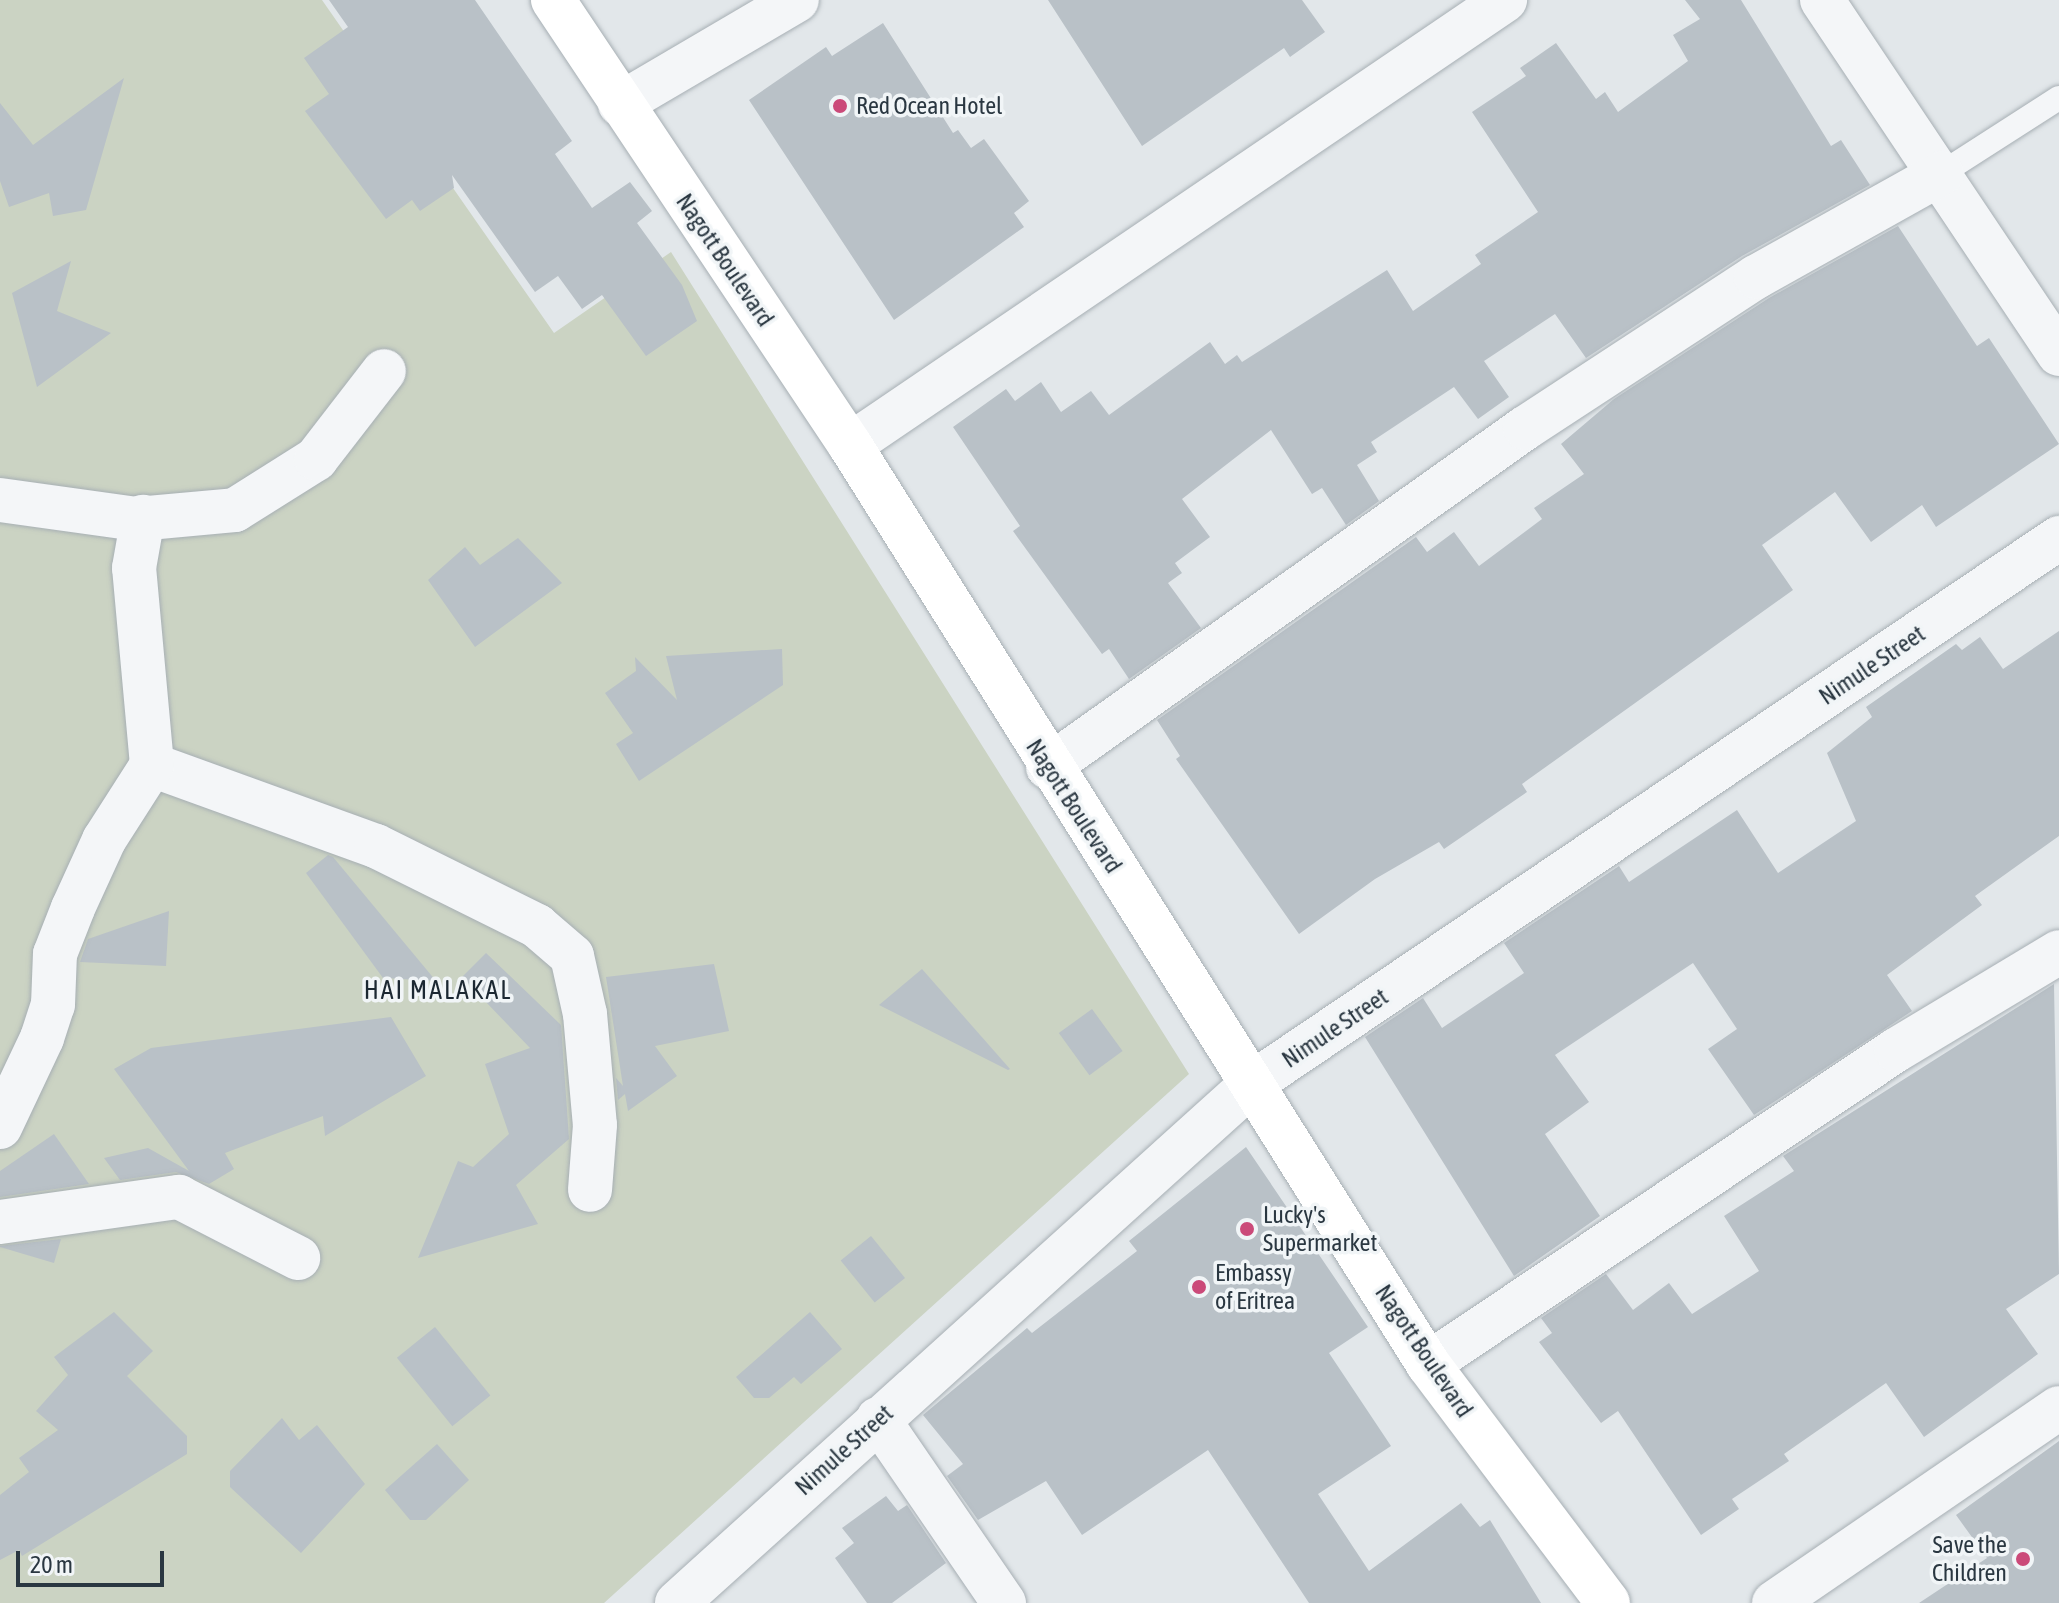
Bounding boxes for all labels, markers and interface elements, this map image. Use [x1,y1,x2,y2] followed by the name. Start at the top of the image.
[856,92,1002,120] place label: Red Ocean Hotel
[831,97,849,115] marker: Red Ocean Hotel
[670,188,780,332] street label: Nagott Boulevard
[1814,619,1930,711] street label: Nimule Street
[1020,734,1128,878] street label: Nagott Boulevard
[364,975,512,1007] district label: HAI MALAKAL
[1277,982,1393,1074] street label: Nimule Street
[1263,1201,1377,1257] place label: Lucky's Supermarket
[1238,1220,1256,1238] marker: Lucky's Supermarket
[1215,1259,1295,1315] place label: Embassy of Eritrea
[1190,1278,1208,1296] marker: Embassy of Eritrea
[1369,1279,1479,1423] street label: Nagott Boulevard
[789,1399,899,1501] street label: Nimule Street
[1932,1531,2007,1587] place label: Save the Children
[20,1535,168,1585] scale bar
[2014,1550,2032,1568] marker: Save the Children
[30,1551,73,1578] text: 20 m

